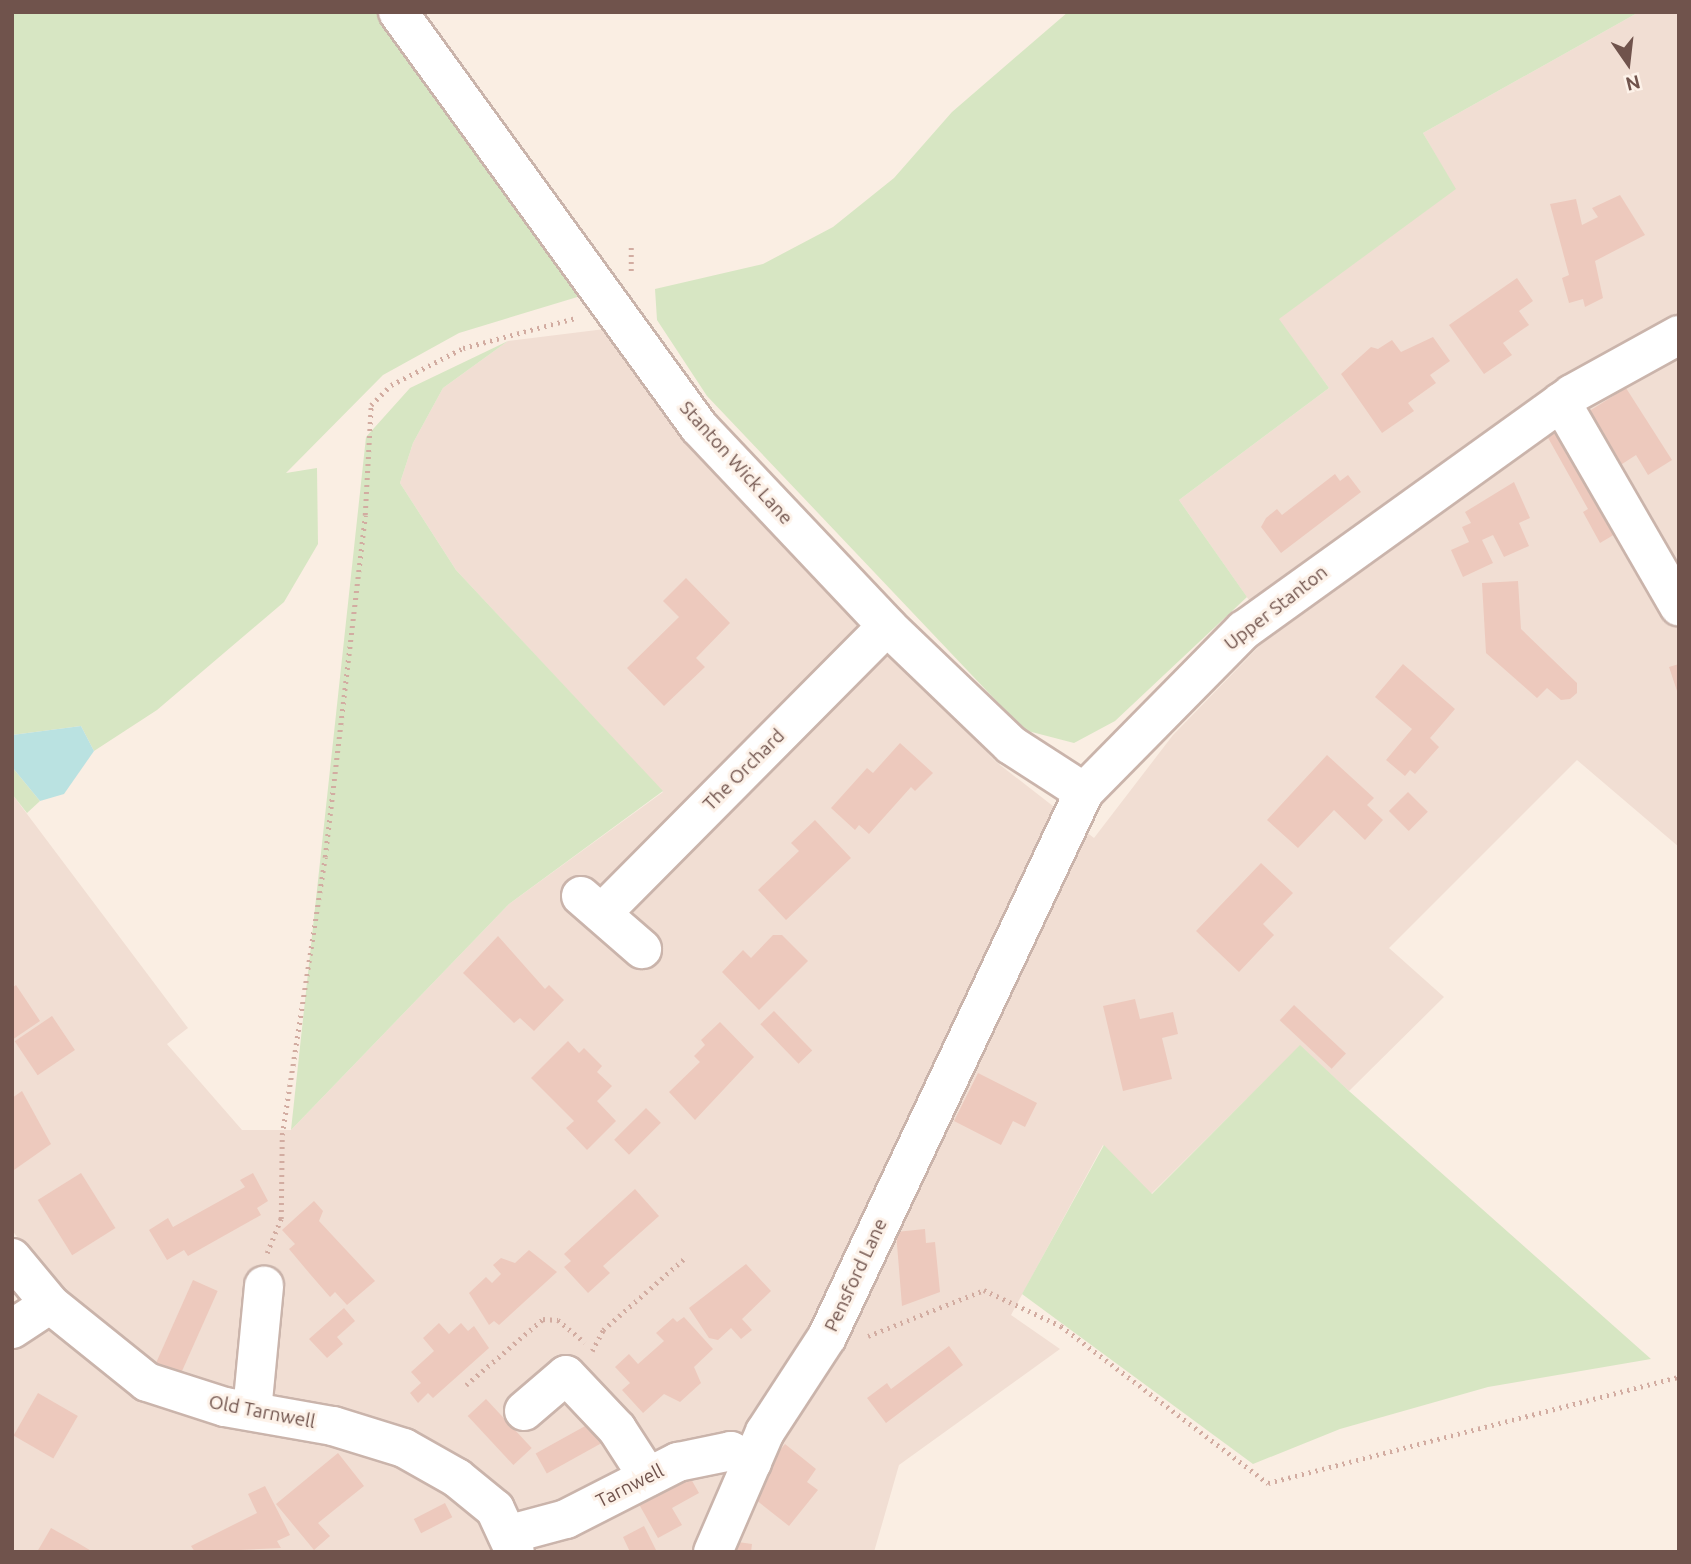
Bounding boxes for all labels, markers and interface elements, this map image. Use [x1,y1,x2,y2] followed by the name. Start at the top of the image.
[1593,28,1663,98] north arrow
[1624,71,1643,96] text: N
[675,397,797,529] street label: Stanton Wick Lane
[1220,561,1332,655] street label: Upper Stanton
[698,724,790,816] street label: The Orchard
[820,1215,892,1335] street label: Pensford Lane
[207,1391,317,1433] street label: Old Tarnwell
[592,1459,668,1513] street label: Tarnwell

